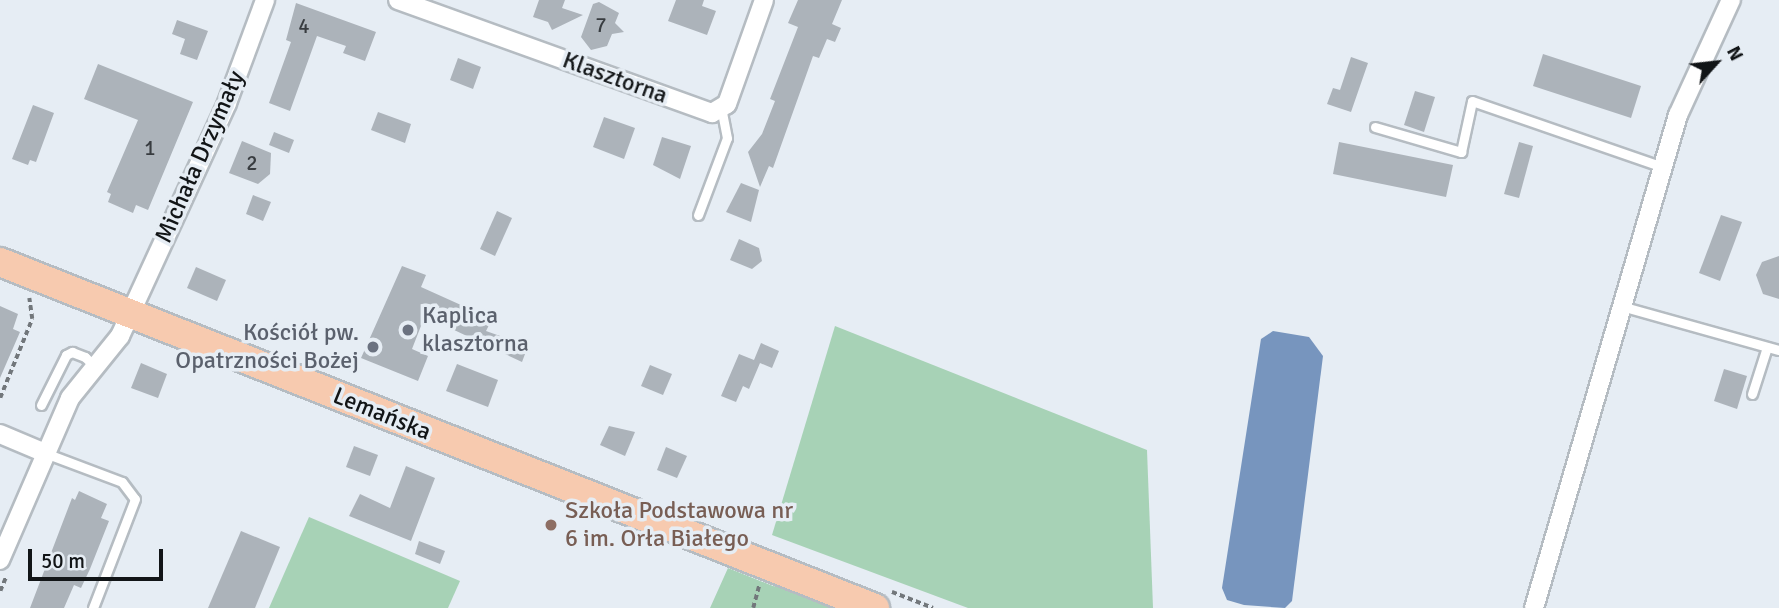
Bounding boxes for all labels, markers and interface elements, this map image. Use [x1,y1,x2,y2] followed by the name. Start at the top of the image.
[595,12,607,38] house number: 7
[298,13,310,39] house number: 4
[1681,28,1751,98] north arrow
[1721,42,1748,65] text: N
[559,46,671,110] street label: Klasztorna
[149,66,251,248] street label: Michała Drzymały
[144,135,156,161] house number: 1
[246,150,258,176] house number: 2
[422,302,529,358] place label: Kaplica klasztorna
[175,319,359,375] place label: Kościół pw. Opatrzności Bożej
[400,322,416,338] marker: Kaplica klasztorna
[365,339,381,355] marker: Kościół pw. Opatrzności Bożej
[329,381,435,447] street label: Lemańska
[565,497,793,553] place label: Szkoła Podstawowa nr 6 im. Orła Białego
[543,517,559,533] marker: Szkoła Podstawowa nr 6 im. Orła Białego
[32,534,166,578] scale bar
[41,548,85,574] text: 50 m

